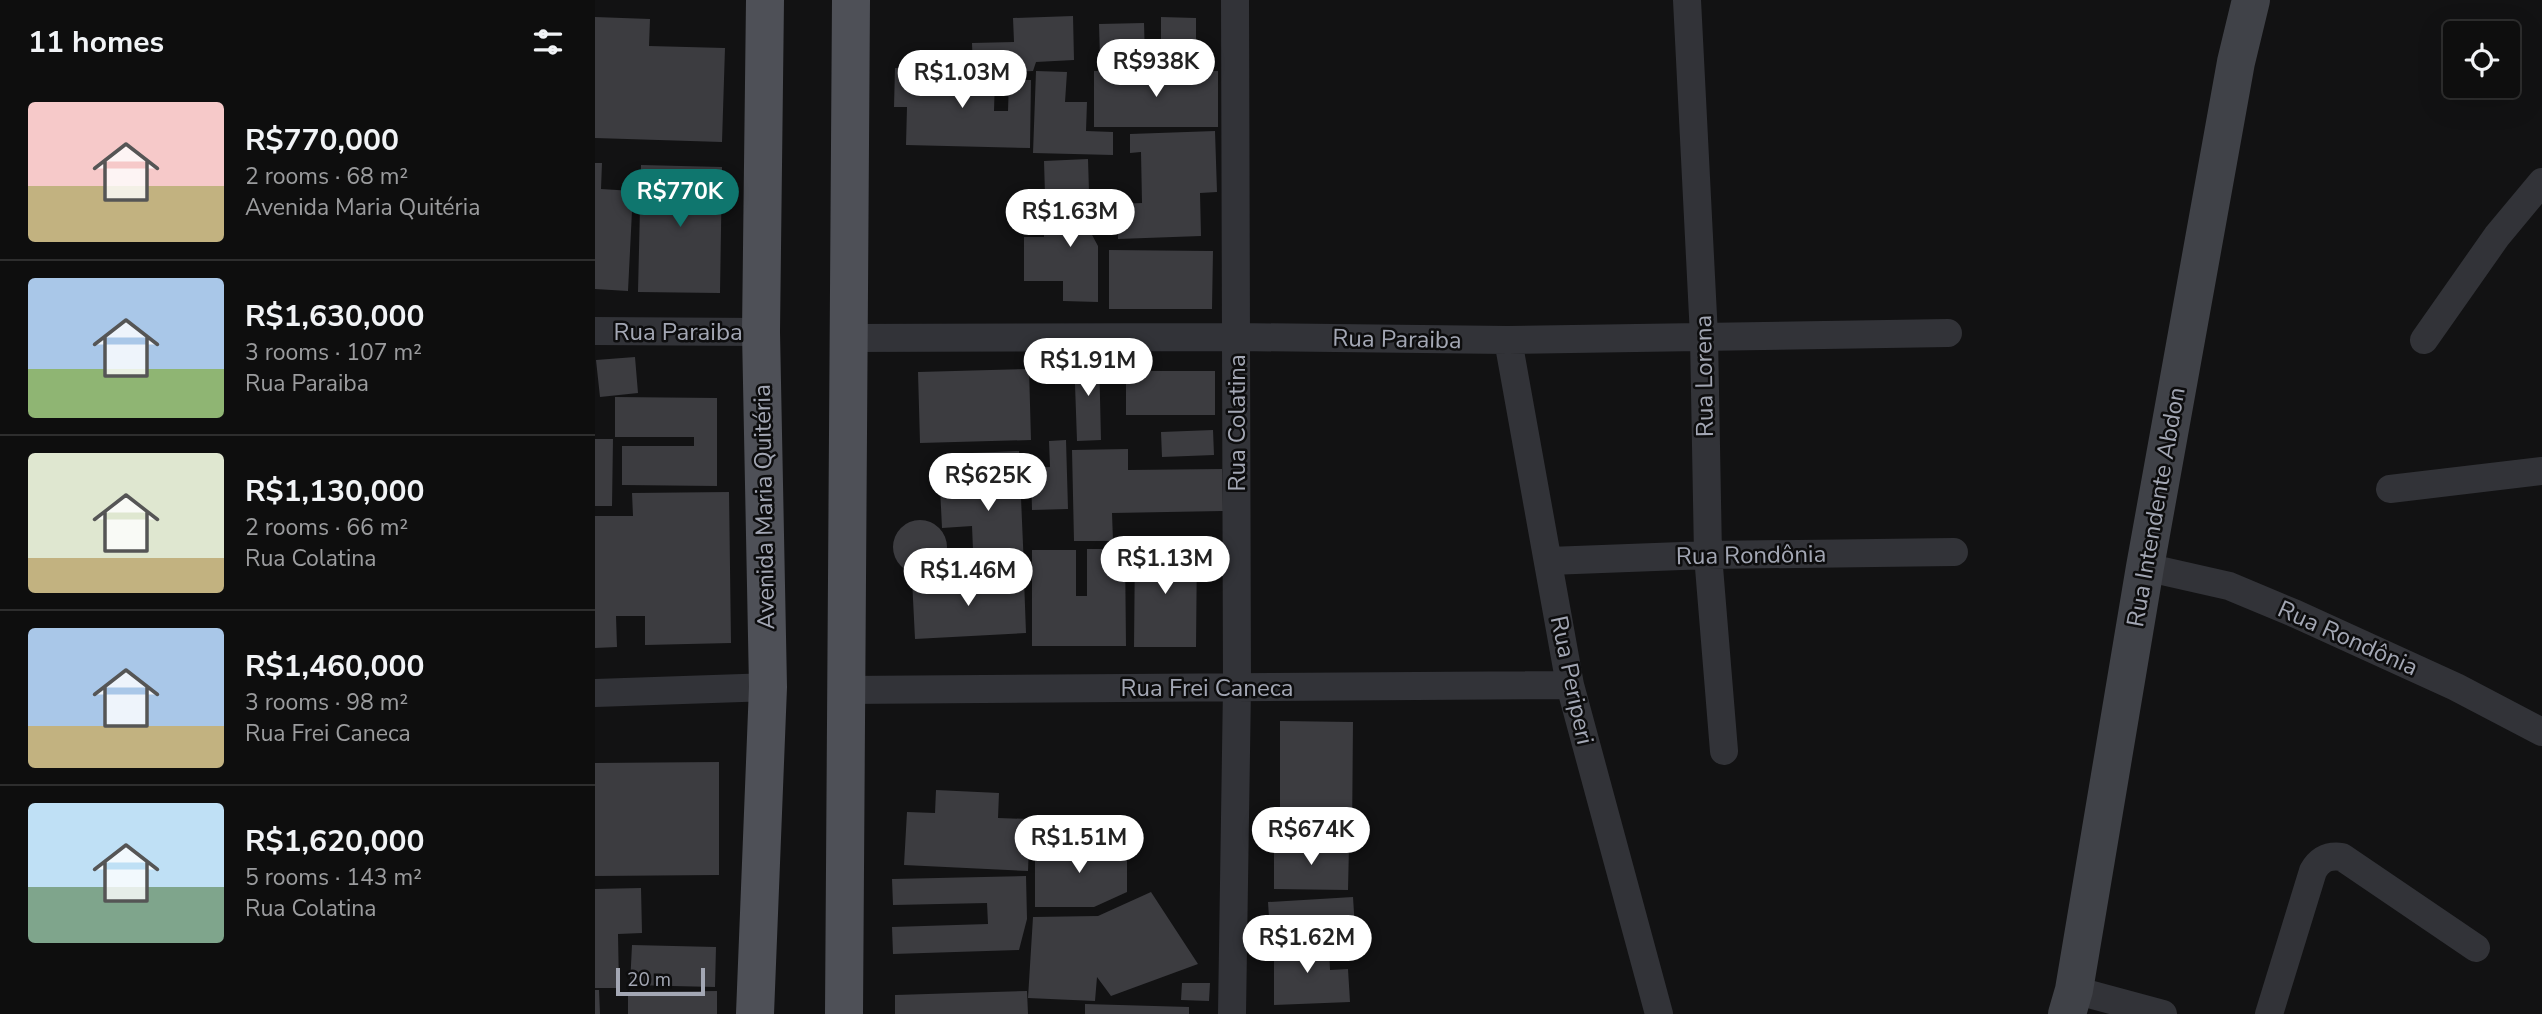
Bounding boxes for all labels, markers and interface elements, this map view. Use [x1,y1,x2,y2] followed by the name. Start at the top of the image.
[2443,21,2520,98] map controls
[2443,21,2520,98] button: locate
[28,22,164,63] text: 11 homes
[529,23,567,61] icon: filters
[1099,40,1213,99] pin: R$938K
[1113,46,1199,77] text: R$938K
[897,50,1027,110] pin: R$1.03M
[914,57,1010,88] text: R$1.03M
[245,120,399,161] text: R$770,000
[84,130,168,214] icon: home
[245,161,408,192] text: 2 rooms · 68 m²
[623,170,737,229] pin: R$770K
[637,176,723,207] text: R$770K
[1005,190,1135,249] pin: R$1.63M
[245,192,480,223] text: Avenida Maria Quitéria
[1022,196,1118,227] text: R$1.63M
[245,296,424,337] text: R$1,630,000
[84,306,168,390] icon: home
[1687,315,1721,437] street label: Rua Lorena
[613,316,743,348] street label: Rua Paraiba
[1332,322,1462,356] street label: Rua Paraiba
[245,337,422,368] text: 3 rooms · 107 m²
[1023,338,1153,398] pin: R$1.91M
[1040,345,1136,376] text: R$1.91M
[1221,354,1253,492] street label: Rua Colatina
[245,368,369,399] text: Rua Paraiba
[746,384,782,630] street label: Avenida Maria Quitéria
[2119,385,2193,629] street label: Rua Intendente Abdon
[931,454,1045,513] pin: R$625K
[945,460,1031,491] text: R$625K
[245,471,424,512] text: R$1,130,000
[84,481,168,565] icon: home
[245,512,408,543] text: 2 rooms · 66 m²
[1100,536,1230,596] pin: R$1.13M
[1676,538,1826,572] street label: Rua Rondônia
[245,543,377,574] text: Rua Colatina
[1117,543,1213,574] text: R$1.13M
[903,548,1033,608] pin: R$1.46M
[920,555,1016,586] text: R$1.46M
[2273,593,2423,683] street label: Rua Rondônia
[1543,613,1601,747] street label: Rua Periperi
[245,646,424,687] text: R$1,460,000
[84,656,168,740] icon: home
[1121,672,1293,704] street label: Rua Frei Caneca
[245,687,408,718] text: 3 rooms · 98 m²
[245,718,411,749] text: Rua Frei Caneca
[1254,808,1368,867] pin: R$674K
[1268,814,1354,845] text: R$674K
[1014,816,1144,875] pin: R$1.51M
[245,821,424,862] text: R$1,620,000
[1031,822,1127,853] text: R$1.51M
[84,831,168,915] icon: home
[245,862,422,893] text: 5 rooms · 143 m²
[245,893,377,924] text: Rua Colatina
[1242,916,1372,975] pin: R$1.62M
[1259,922,1355,953] text: R$1.62M
[616,965,705,997] scale bar
[627,967,671,993] text: 20 m

